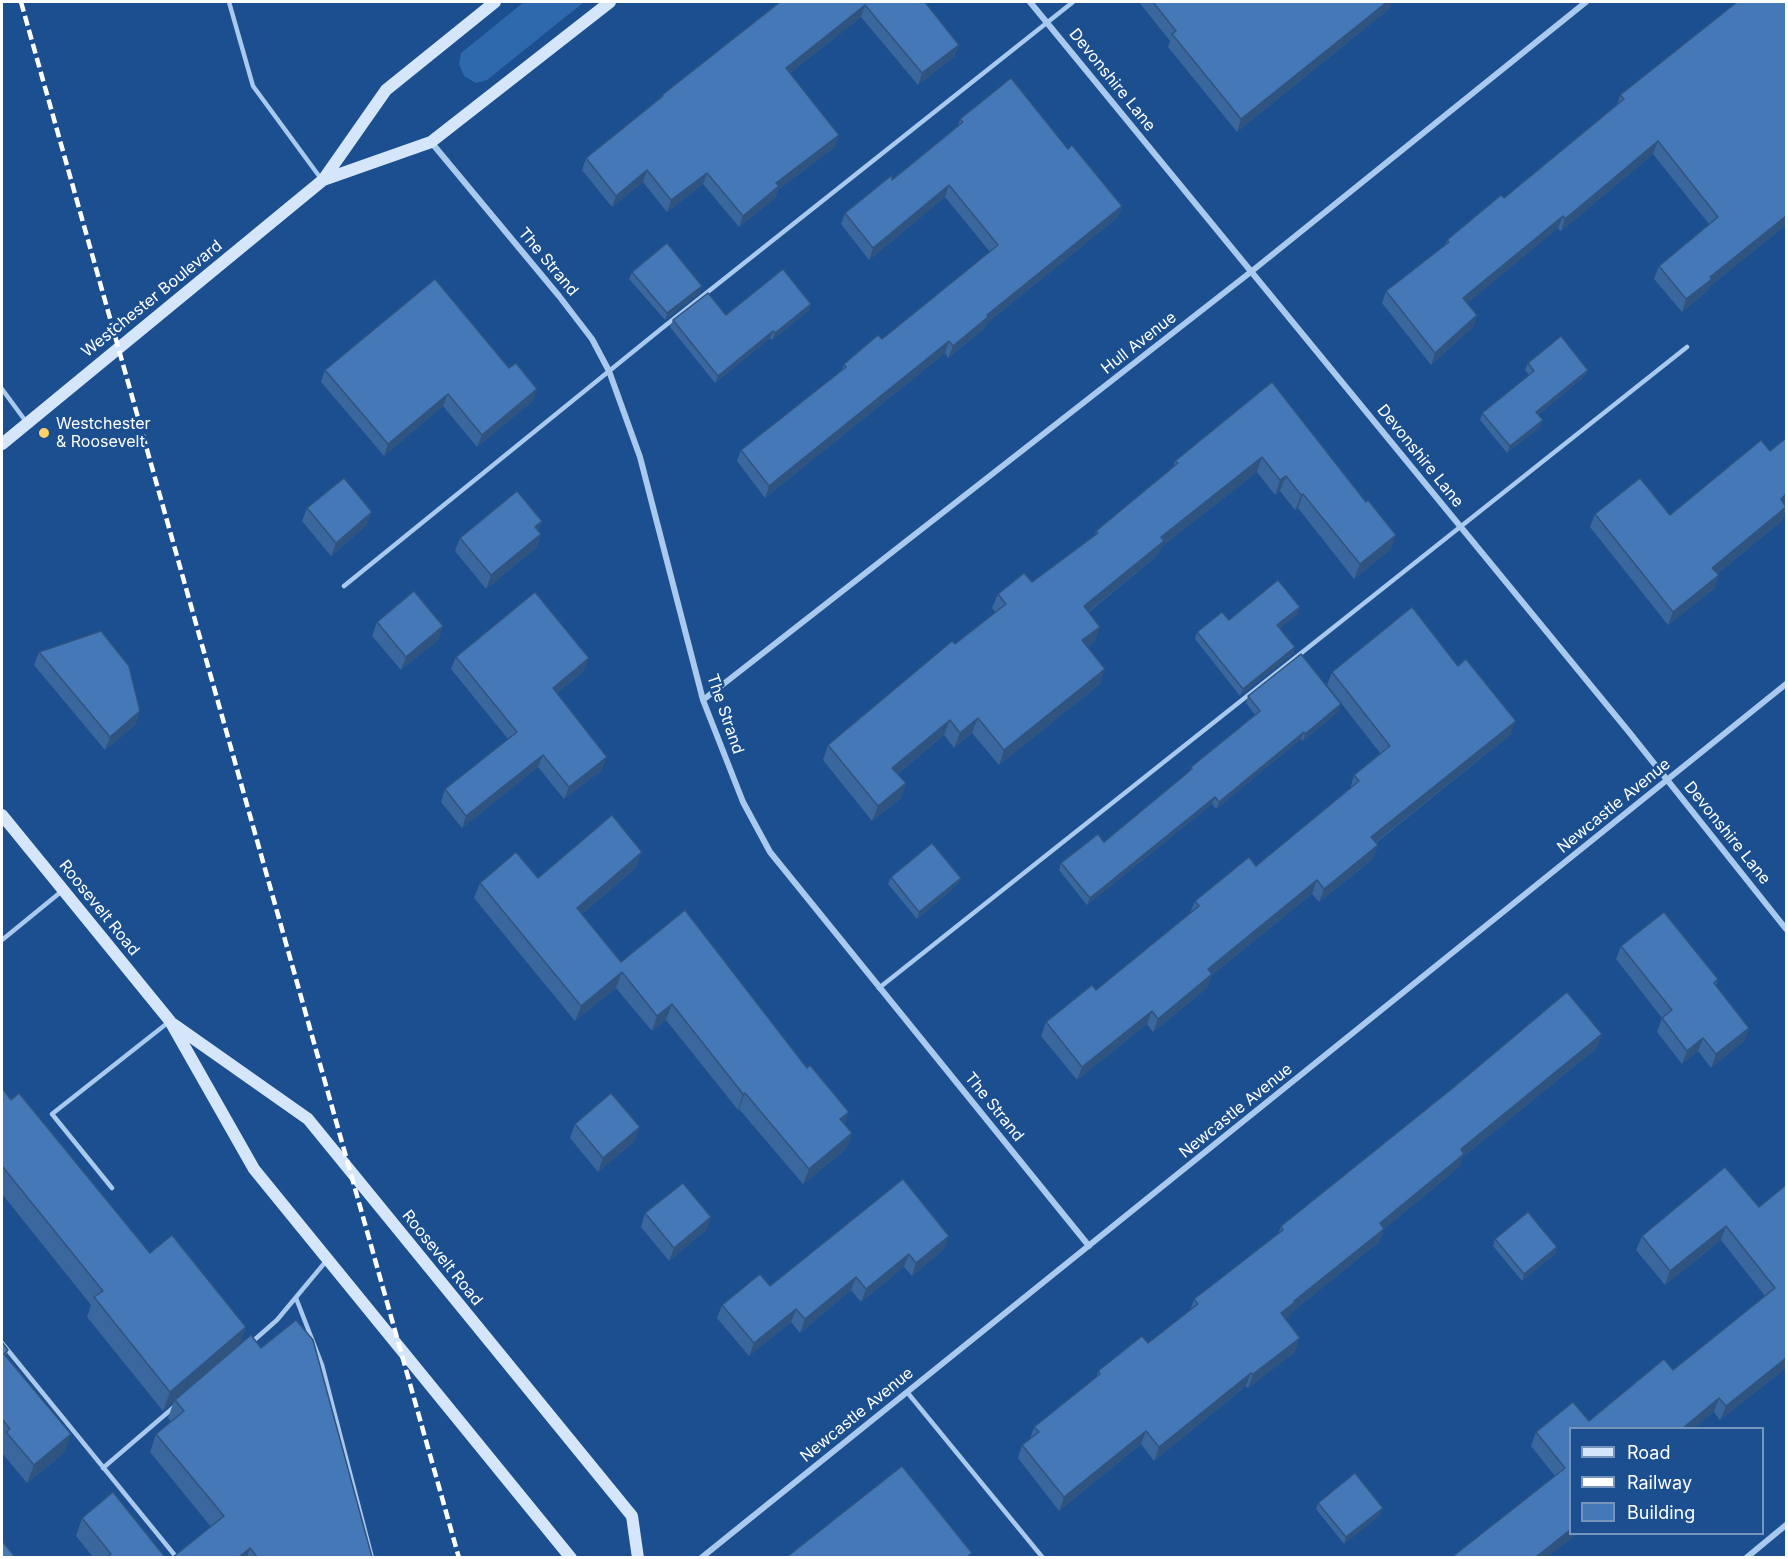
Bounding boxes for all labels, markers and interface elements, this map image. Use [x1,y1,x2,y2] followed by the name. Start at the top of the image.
[1065,25,1159,135] street label: Devonshire Lane
[514,224,582,300] street label: The Strand
[78,236,226,362] street label: Westchester Boulevard
[1098,308,1180,378] street label: Hull Avenue
[1373,401,1467,511] street label: Devonshire Lane
[56,414,151,452] place label: Westchester & Roosevelt
[37,426,51,440] marker: Westchester & Roosevelt
[702,671,748,757] street label: The Strand
[1554,755,1674,857] street label: Newcastle Avenue
[1680,778,1774,888] street label: Devonshire Lane
[55,856,143,960] street label: Roosevelt Road
[1176,1060,1296,1162] street label: Newcastle Avenue
[960,1069,1028,1145] street label: The Strand
[398,1206,486,1310] street label: Roosevelt Road
[797,1364,917,1466] street label: Newcastle Avenue
[1569,1427,1764,1535] legend
[1627,1442,1670,1463] text: Road
[1627,1472,1692,1493] text: Railway
[1627,1502,1695,1523] text: Building

